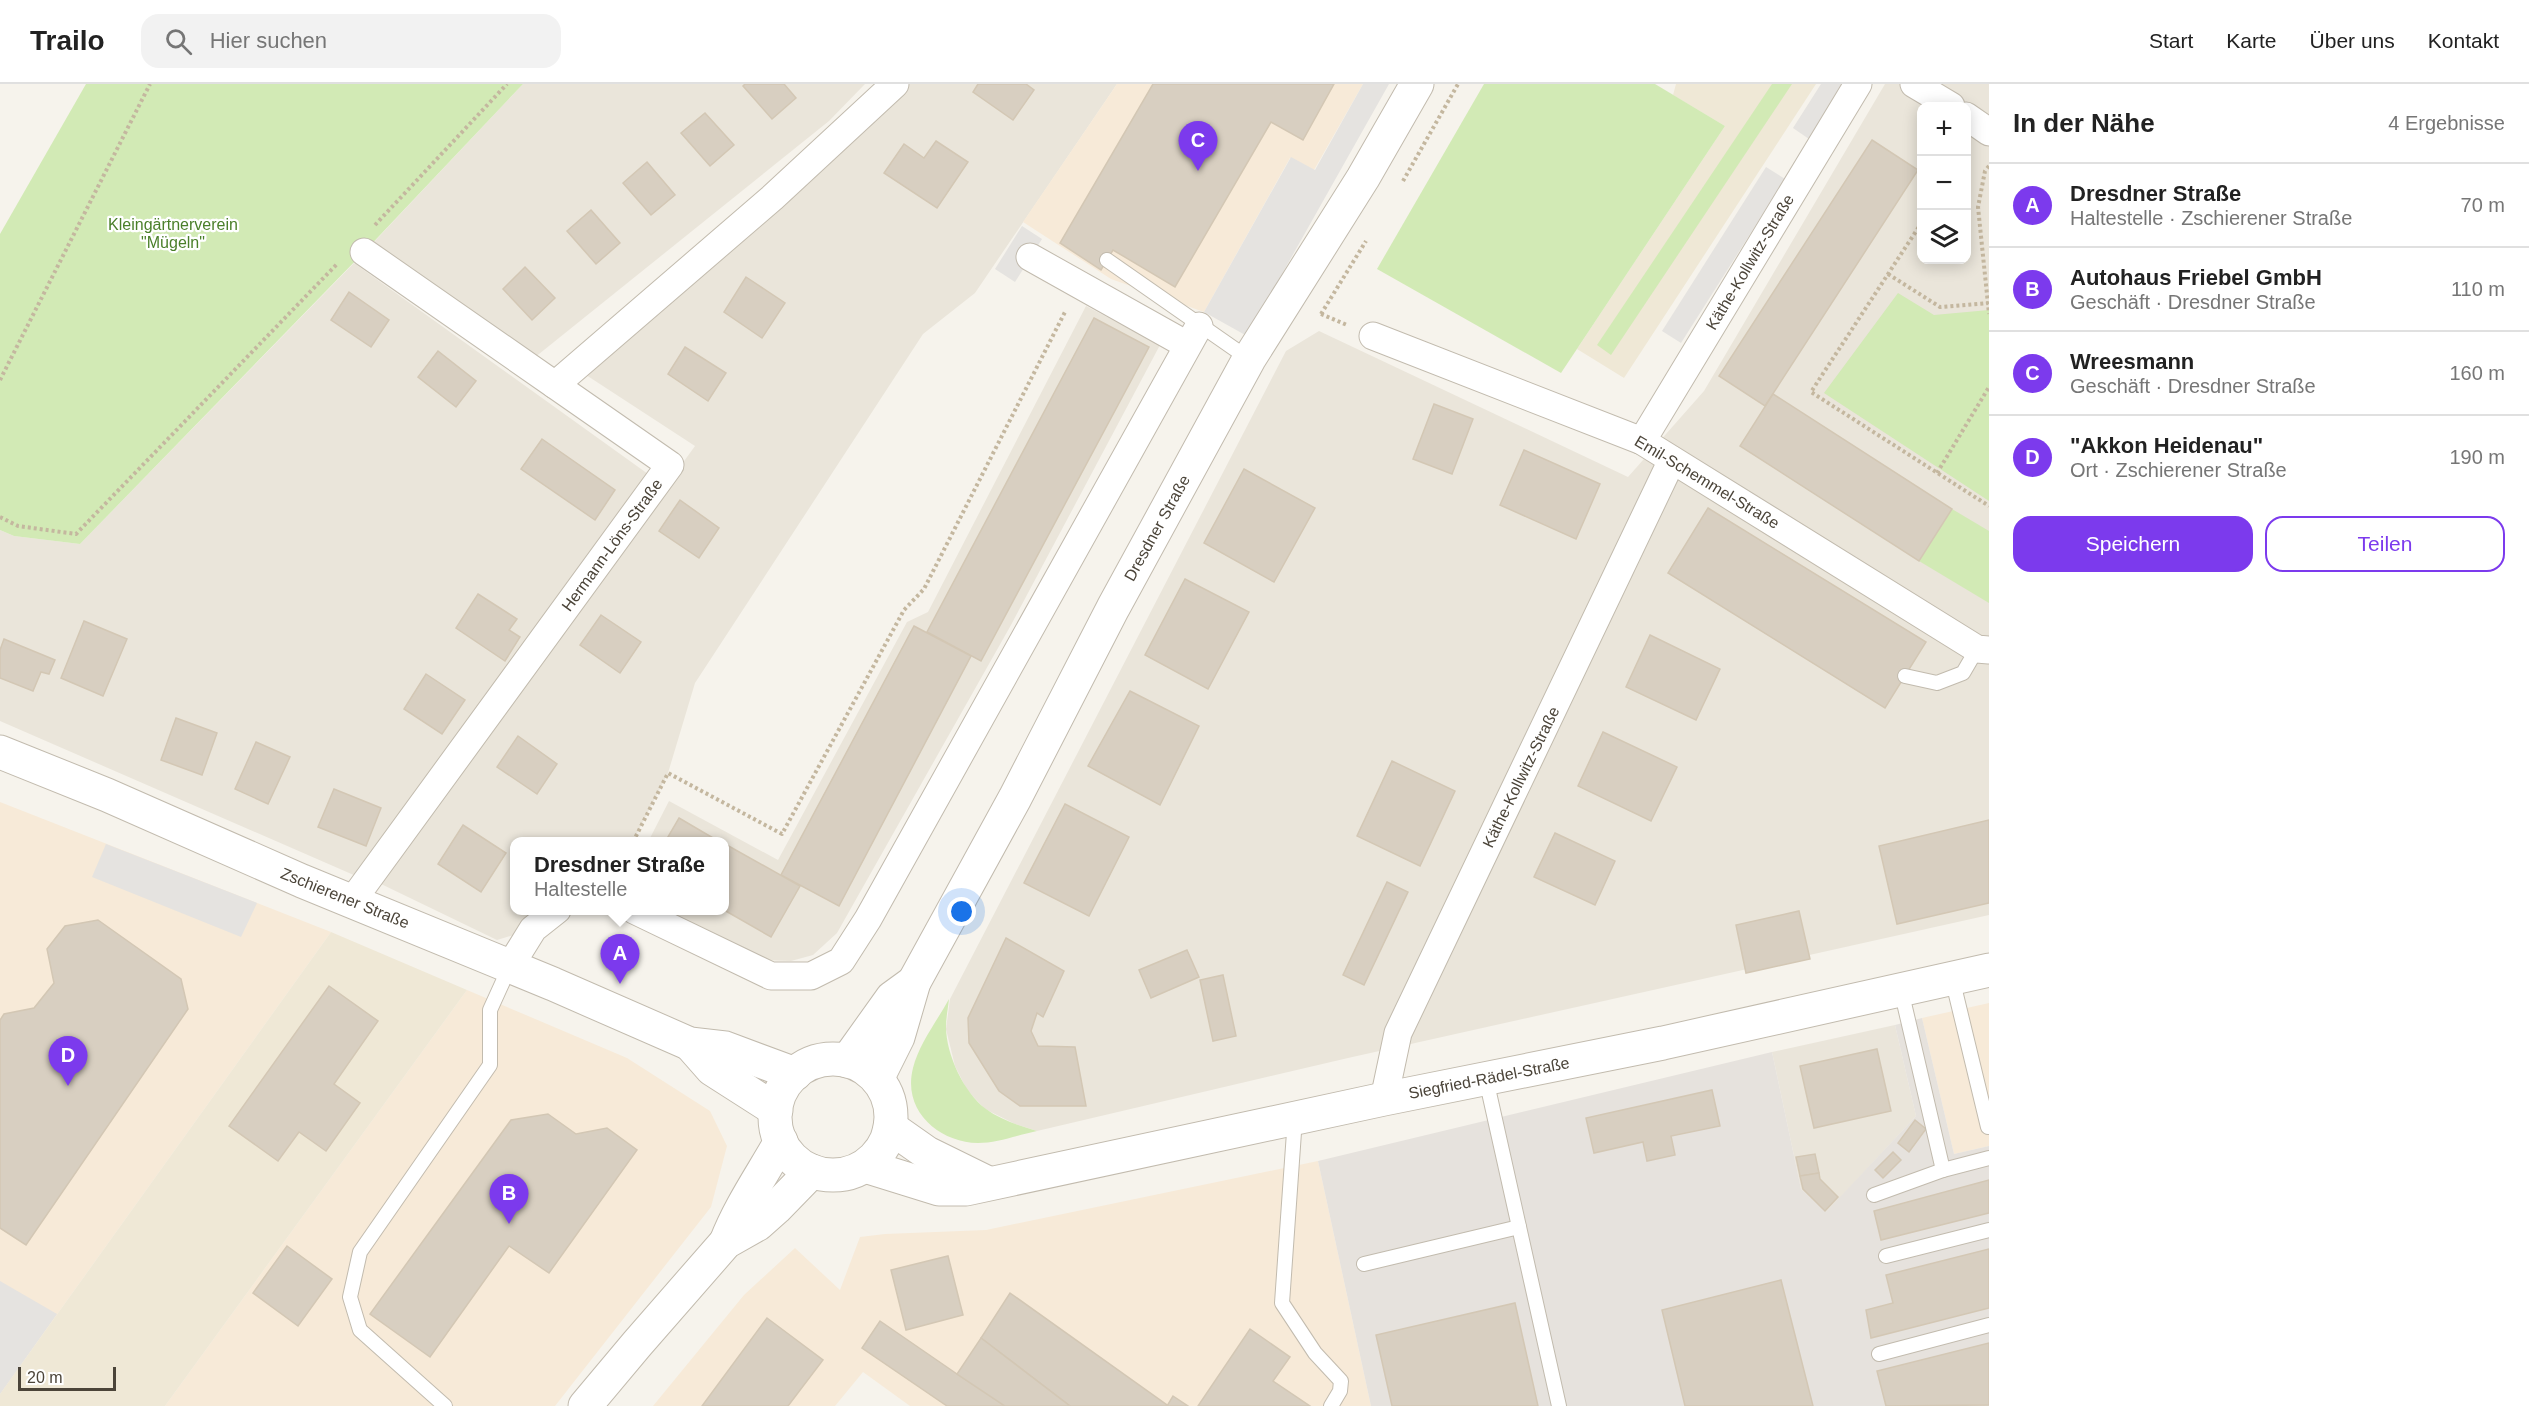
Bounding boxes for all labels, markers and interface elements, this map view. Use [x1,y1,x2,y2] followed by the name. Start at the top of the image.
[141,14,561,68] search box
[30,25,105,56] text: Trailo
[162,25,195,58] icon: search
[210,28,327,53] text: Hier suchen
[2149,29,2193,52] text: Start
[2226,29,2277,52] text: Karte
[2310,29,2395,52] text: Über uns
[2428,29,2499,52] text: Kontakt
[1917,102,1971,264] map controls
[1917,102,1971,156] button: +
[2013,108,2155,138] text: In der Nähe
[2388,112,2505,134] text: 4 Ergebnisse
[1178,122,1218,171] pin: C
[1917,156,1971,210] button: −
[2070,181,2241,206] text: Dresdner Straße
[1703,191,1797,333] street label: Käthe-Kollwitz-Straße
[2025,194,2040,216] text: A
[2461,194,2505,216] text: 70 m
[2070,207,2352,229] text: Haltestelle · Zschierener Straße
[1917,210,1971,264] button: layers
[108,216,238,251] park label: Kleingärtnerverein "Mügeln"
[2070,265,2322,290] text: Autohaus Friebel GmbH
[2025,278,2040,300] text: B
[2451,278,2505,300] text: 110 m
[2070,291,2316,313] text: Geschäft · Dresdner Straße
[2070,349,2194,374] text: Wreesmann
[2025,362,2040,384] text: C
[2449,362,2505,384] text: 160 m
[2070,375,2316,397] text: Geschäft · Dresdner Straße
[1632,432,1782,532] street label: Emil-Schemmel-Straße
[2070,433,2263,458] text: "Akkon Heidenau"
[2025,446,2040,468] text: D
[2449,446,2505,468] text: 190 m
[2070,459,2287,481] text: Ort · Zschierener Straße
[1121,472,1193,584] street label: Dresdner Straße
[558,476,666,614] street label: Hermann-Löns-Straße
[2013,516,2253,572] button: Speichern
[2265,516,2505,572] button: Teilen
[1479,704,1563,850] street label: Käthe-Kollwitz-Straße
[510,837,729,915] popup
[534,852,705,877] text: Dresdner Straße
[278,864,412,932] street label: Zschierener Straße
[534,878,627,900] text: Haltestelle
[947,897,976,926] your location
[600,934,640,984] pin: A
[48,1036,88,1086] pin: D
[1407,1054,1571,1102] street label: Siegfried-Rädel-Straße
[490,1174,528,1224] pin: B
[18,1364,116,1392] scale bar
[27,1369,63,1386] text: 20 m

